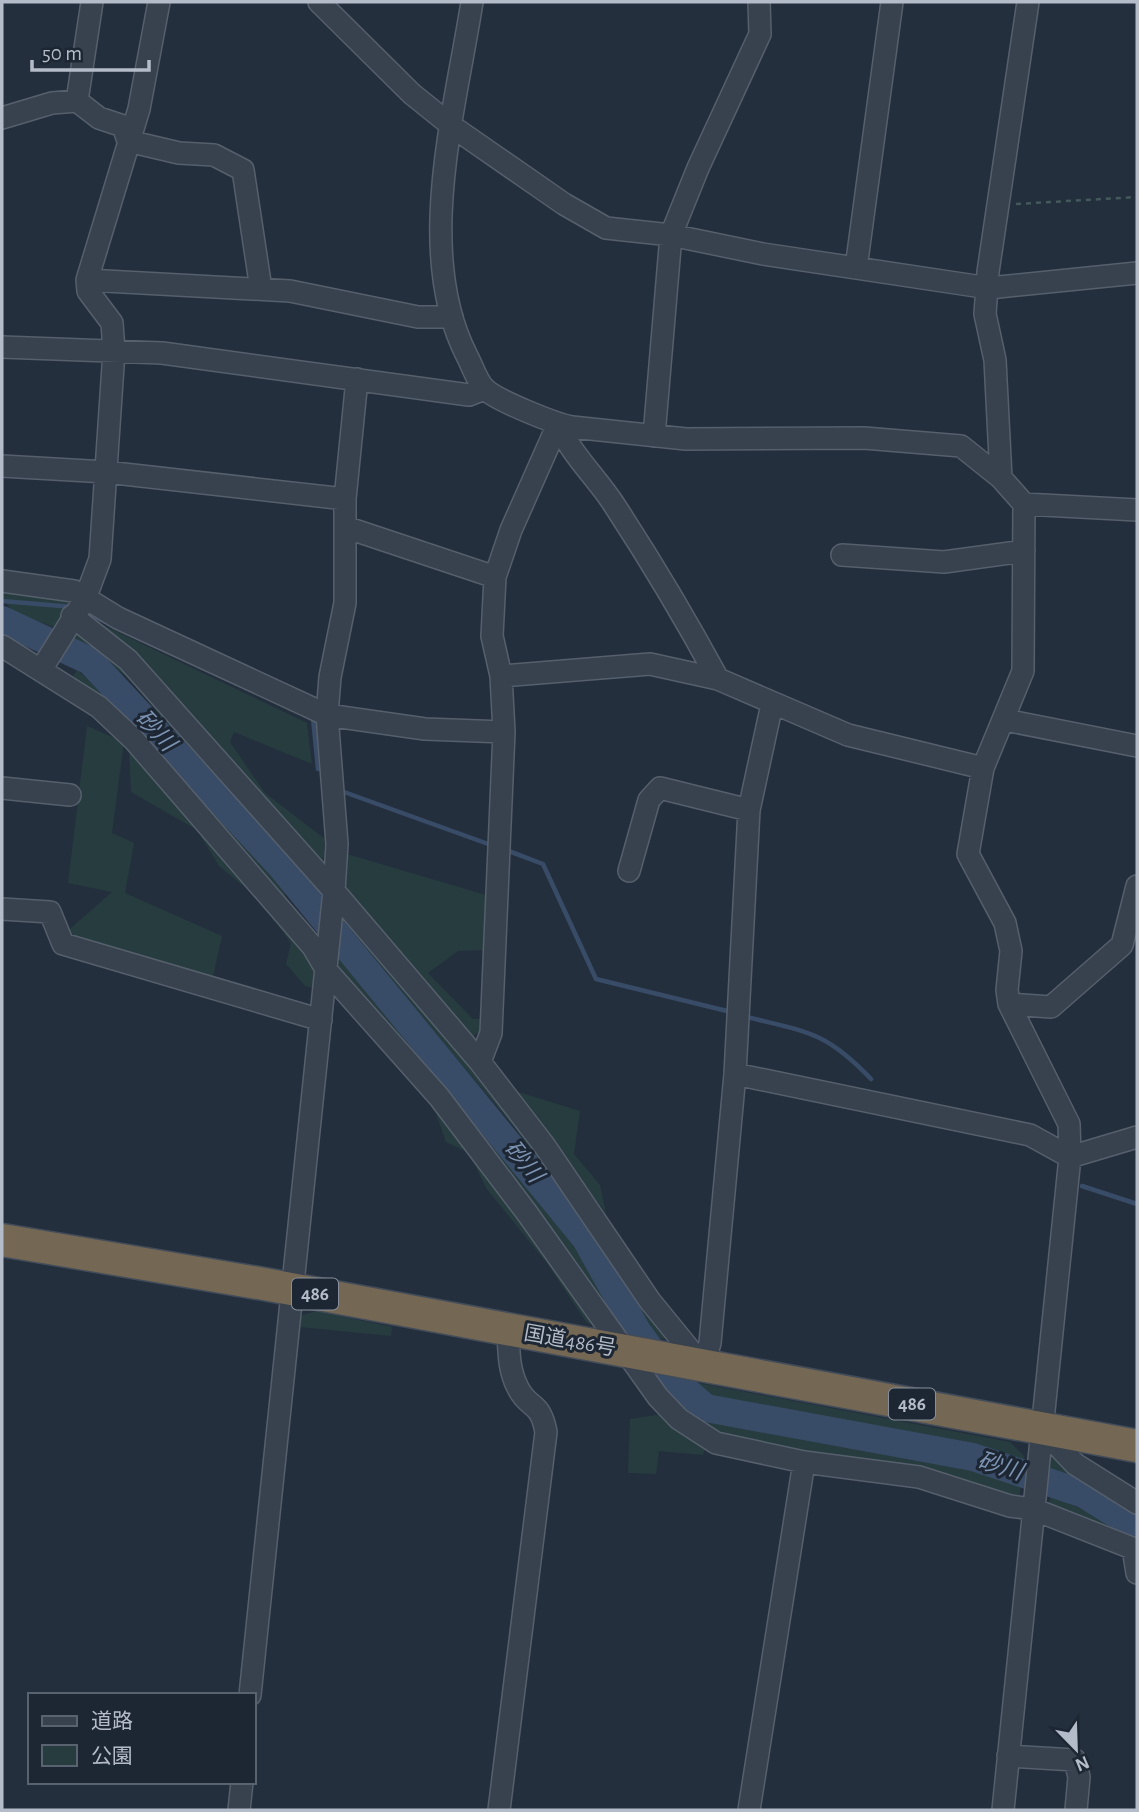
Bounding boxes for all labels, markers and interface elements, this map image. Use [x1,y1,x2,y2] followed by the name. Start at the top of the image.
[32,28,149,72] scale bar
[42,43,82,64] text: 50 m
[131,705,183,758] water label: 砂川
[500,1136,550,1189] water label: 砂川
[292,1278,338,1310] road number: 486
[522,1322,618,1359] street label: 国道486号
[889,1388,935,1420] road number: 486
[975,1447,1029,1486] water label: 砂川
[28,1693,256,1784] legend
[91,1710,133,1732] text: 道路
[1041,1714,1111,1784] north arrow
[91,1746,133,1767] text: 公園
[1072,1752,1092,1775] text: N

